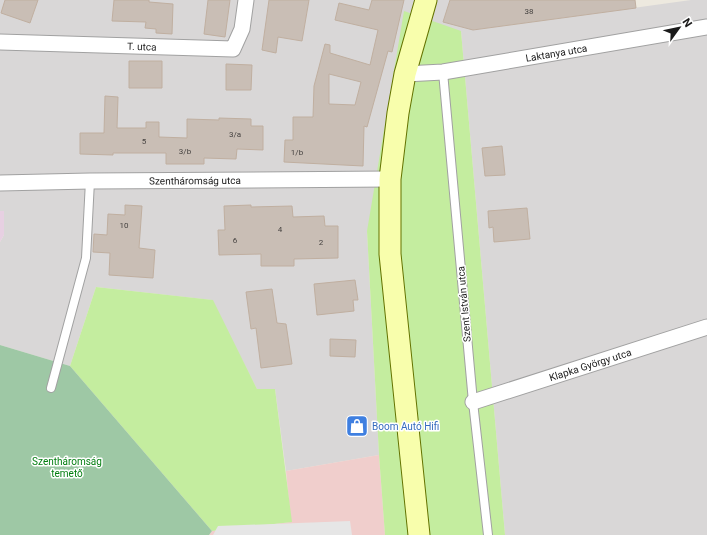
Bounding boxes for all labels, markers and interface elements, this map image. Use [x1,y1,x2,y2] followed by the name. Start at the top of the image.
[525,7,534,16] house number: 38
[659,8,699,48] north arrow
[679,16,695,30] text: N
[127,40,157,52] street label: T. utca
[525,42,588,63] street label: Laktanya utca
[229,130,241,139] house number: 3/a
[142,137,147,146] house number: 5
[179,147,192,156] house number: 3/b
[291,148,304,157] house number: 1/b
[149,174,241,186] street label: Szentháromság utca
[120,221,129,230] house number: 10
[278,225,283,234] house number: 4
[233,236,238,245] house number: 6
[319,238,324,247] house number: 2
[455,266,473,342] street label: Szent István utca
[548,346,633,383] street label: Klapka György utca
[344,413,370,439] shop icon: Boom Autó Hifi
[372,421,439,432] place label: Boom Autó Hifi
[32,456,102,479] park label: Szentháromság temető

